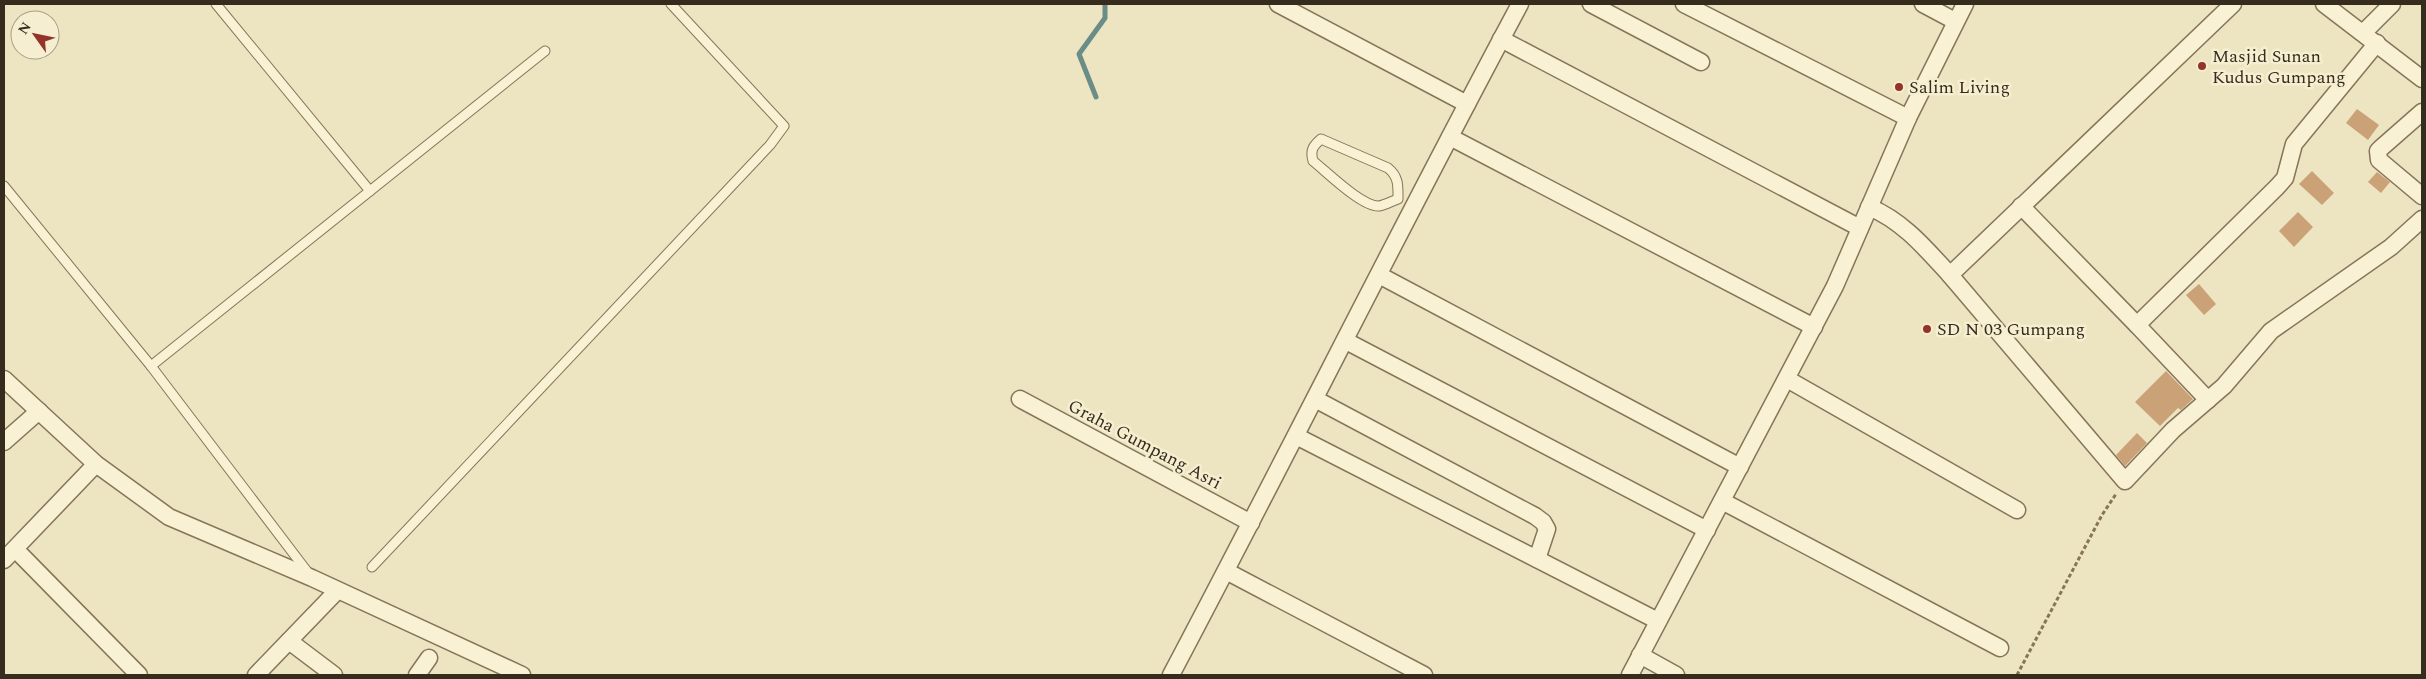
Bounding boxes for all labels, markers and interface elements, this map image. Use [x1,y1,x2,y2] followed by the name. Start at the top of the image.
[10,10,60,60] north arrow
[13,18,36,39] text: N
[2212,43,2346,91] place label: Masjid Sunan Kudus Gumpang
[2196,60,2208,72] marker: Masjid Sunan Kudus Gumpang
[1909,74,2010,101] place label: Salim Living
[1893,81,1905,93] marker: Salim Living
[1937,316,2085,343] place label: SD N 03 Gumpang
[1921,323,1933,335] marker: SD N 03 Gumpang
[1063,392,1226,496] street label: Graha Gumpang Asri

